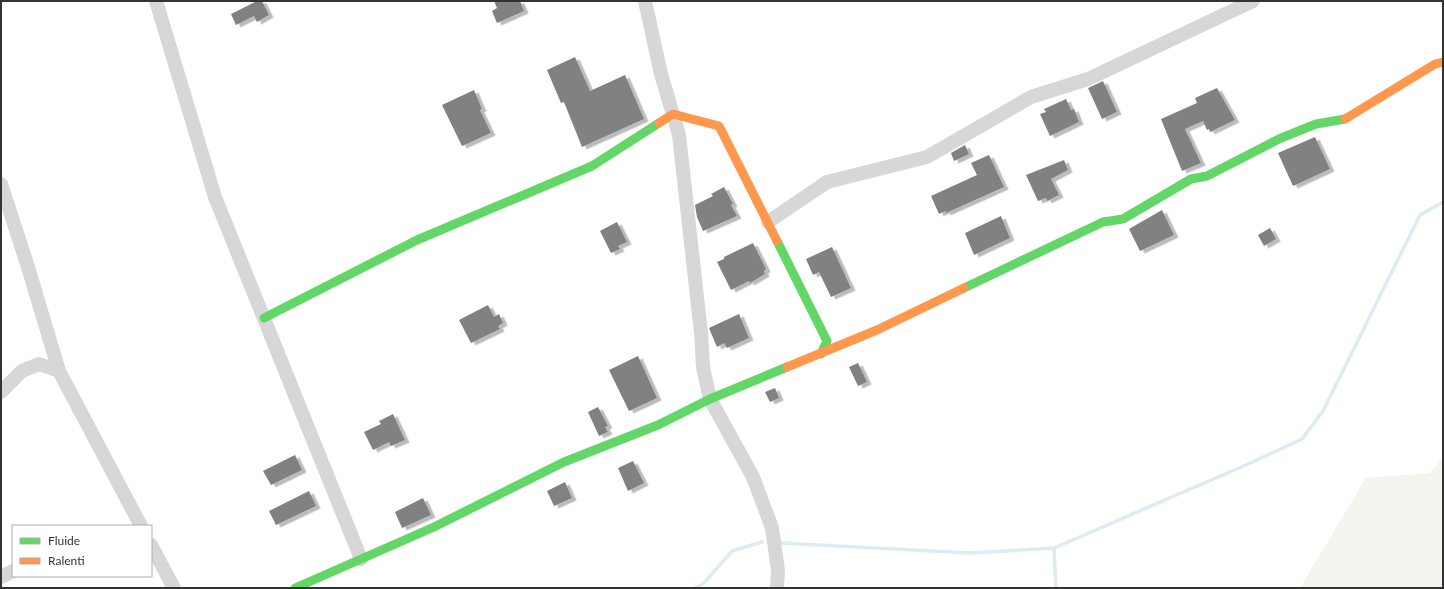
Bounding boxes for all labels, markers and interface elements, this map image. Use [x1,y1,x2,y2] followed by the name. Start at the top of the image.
[12,525,152,577] legend
[48,533,80,548] text: Fluide
[48,553,85,568] text: Ralenti

